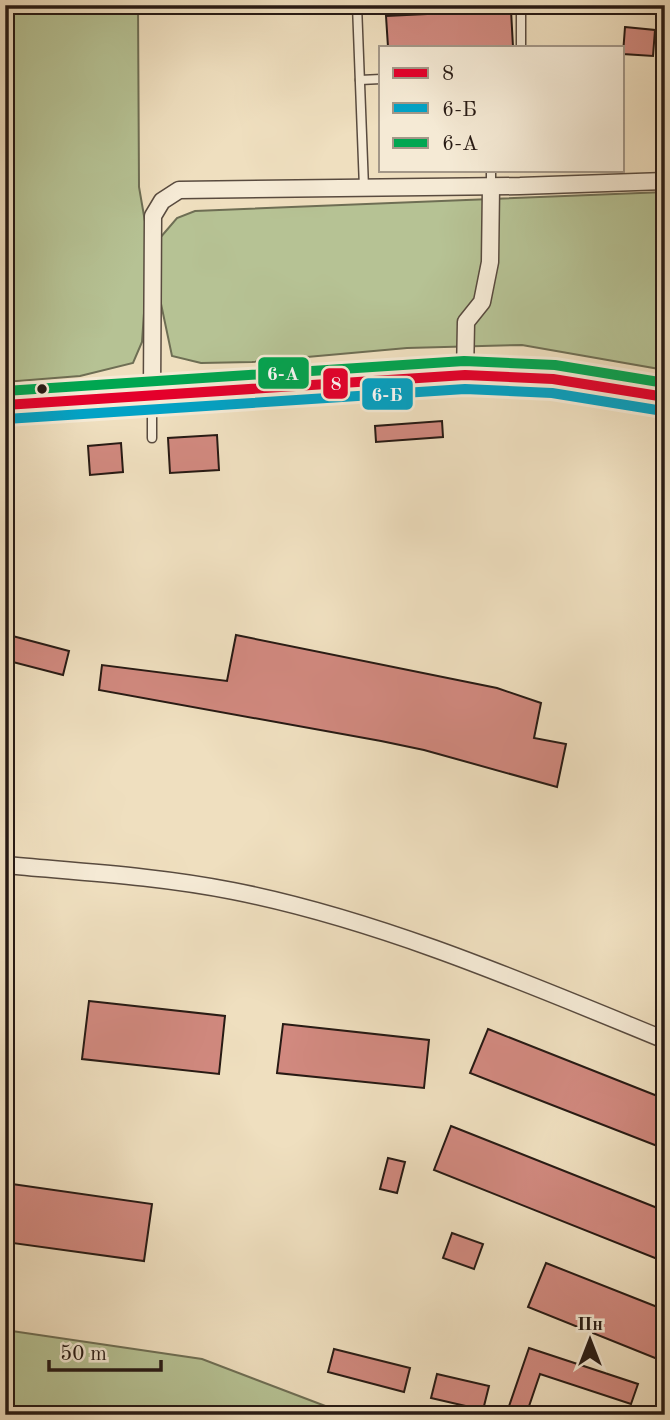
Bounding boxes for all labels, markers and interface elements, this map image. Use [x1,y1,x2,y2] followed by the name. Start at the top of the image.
[379,46,624,172] legend
[442,64,454,85] text: 8
[442,100,477,121] text: 6-Б
[442,134,478,155] text: 6-А
[257,356,310,390] line badge: 6-А
[267,366,299,385] text: 6-А
[322,367,349,400] line badge: 8
[330,376,342,395] text: 8
[361,377,414,411] line badge: 6-Б
[35,382,49,396] unlabelled marker
[371,387,403,406] text: 6-Б
[554,1304,624,1374] north arrow
[577,1316,603,1335] text: Пн
[49,1329,161,1373] scale bar
[60,1344,107,1365] text: 50 m

